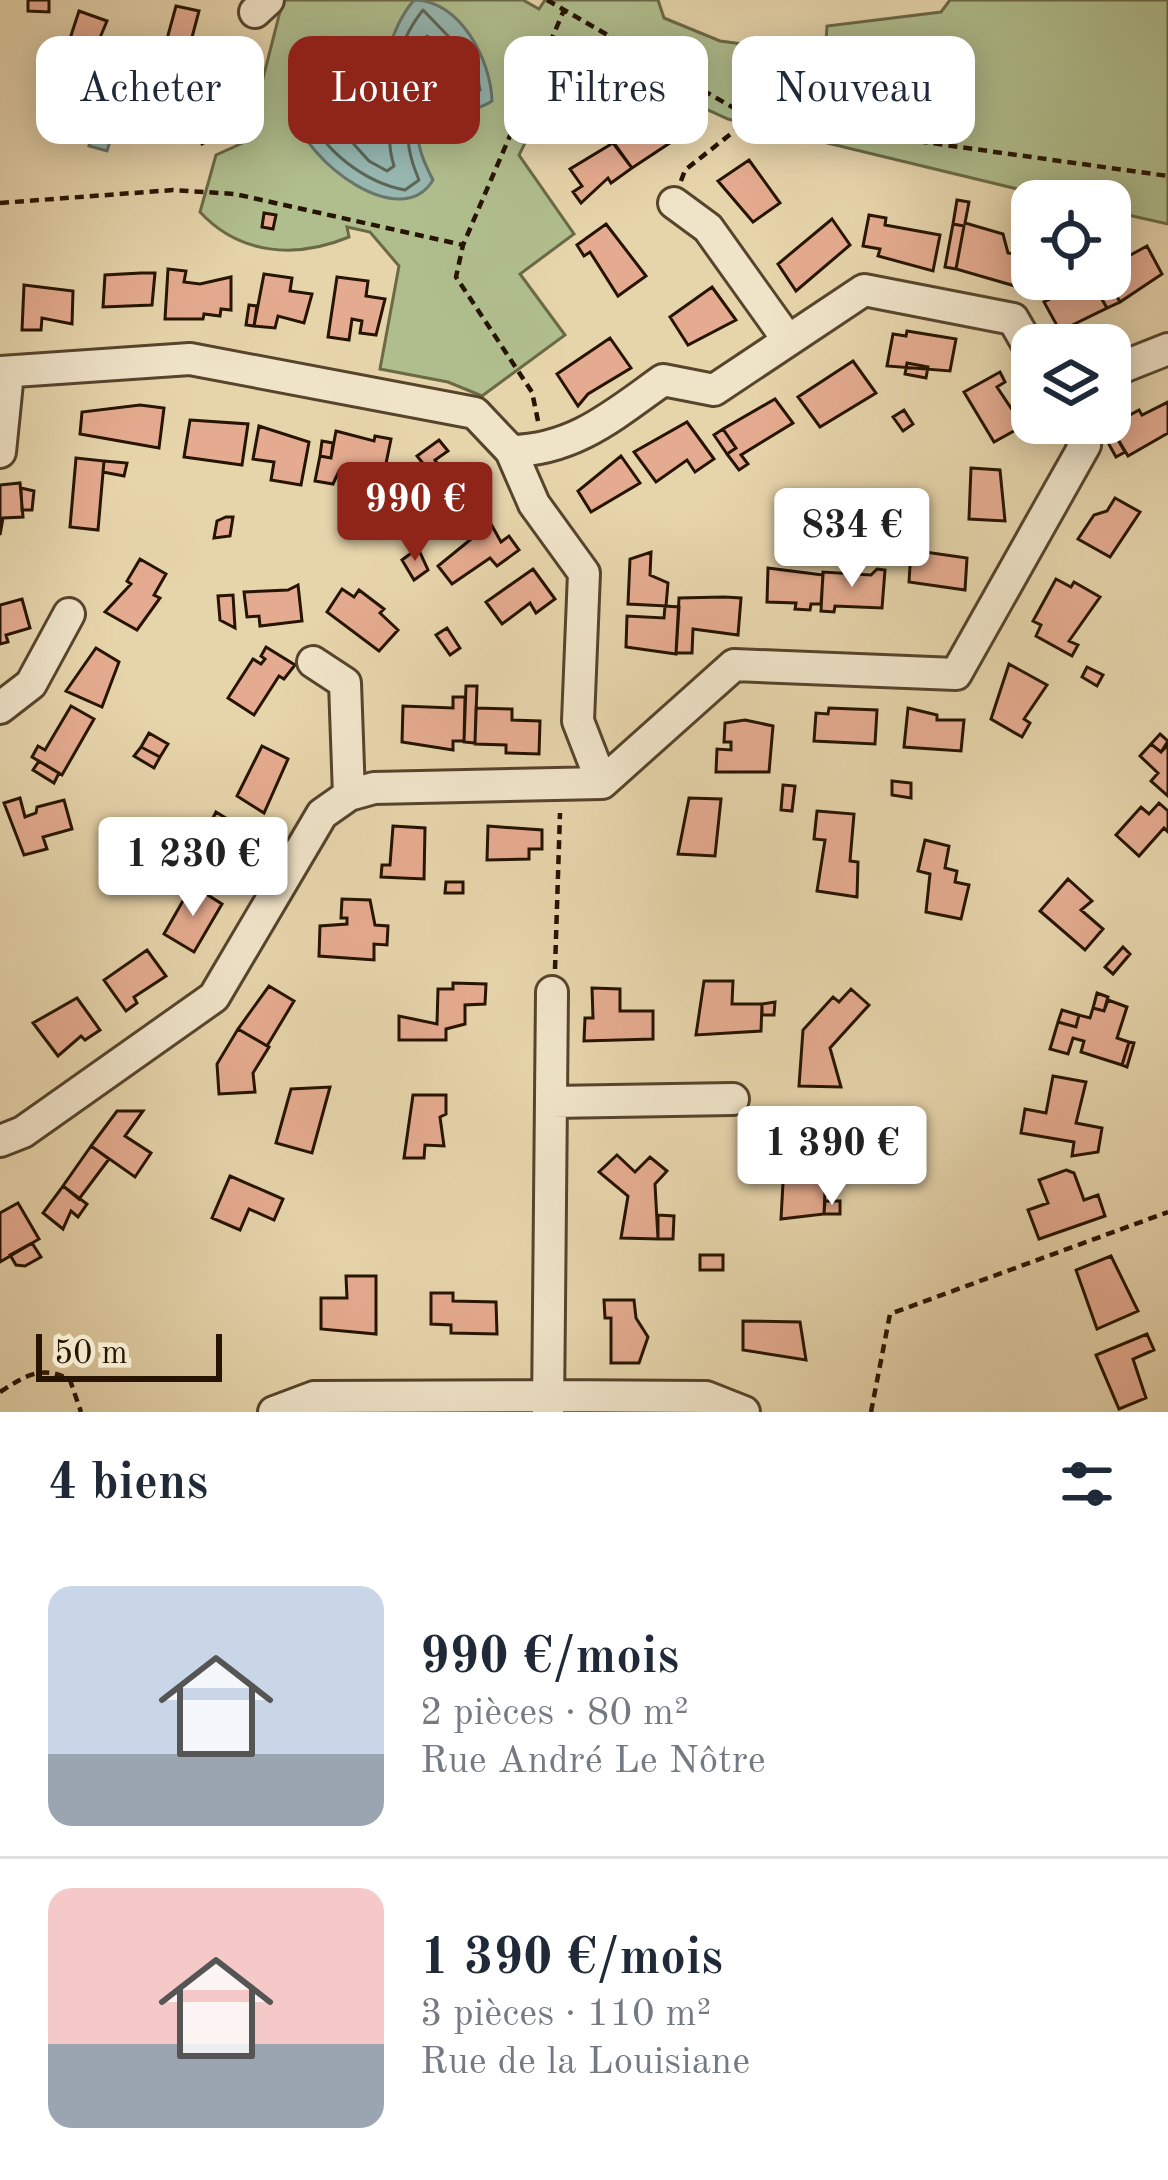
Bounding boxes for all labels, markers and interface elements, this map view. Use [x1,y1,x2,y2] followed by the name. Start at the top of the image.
[36,36,264,144] chip: Acheter
[288,36,480,144] chip: Louer
[504,36,708,144] chip: Filtres
[732,36,975,144] chip: Nouveau
[1011,180,1131,444] map controls
[1011,180,1131,300] button: locate
[1011,324,1131,444] button: layers
[331,462,499,564] pin: 990 €
[364,481,466,520] text: 990 €
[768,488,936,590] pin: 834 €
[801,507,903,546] text: 834 €
[82,817,304,919] pin: 1 230 €
[126,836,260,875] text: 1 230 €
[721,1106,943,1208] pin: 1 390 €
[765,1125,899,1164] text: 1 390 €
[36,1328,222,1381] scale bar
[54,1338,128,1371] text: 50 m
[1054,1451,1120,1517] icon: filters
[48,1459,208,1510] text: 4 biens
[420,1633,679,1684] text: 990 €/mois
[144,1634,288,1778] icon: home
[420,1694,689,1733] text: 2 pièces · 80 m²
[420,1742,766,1781] text: Rue André Le Nôtre
[420,1934,723,1985] text: 1 390 €/mois
[144,1936,288,2080] icon: home
[420,1995,711,2034] text: 3 pièces · 110 m²
[420,2043,750,2082] text: Rue de la Louisiane

